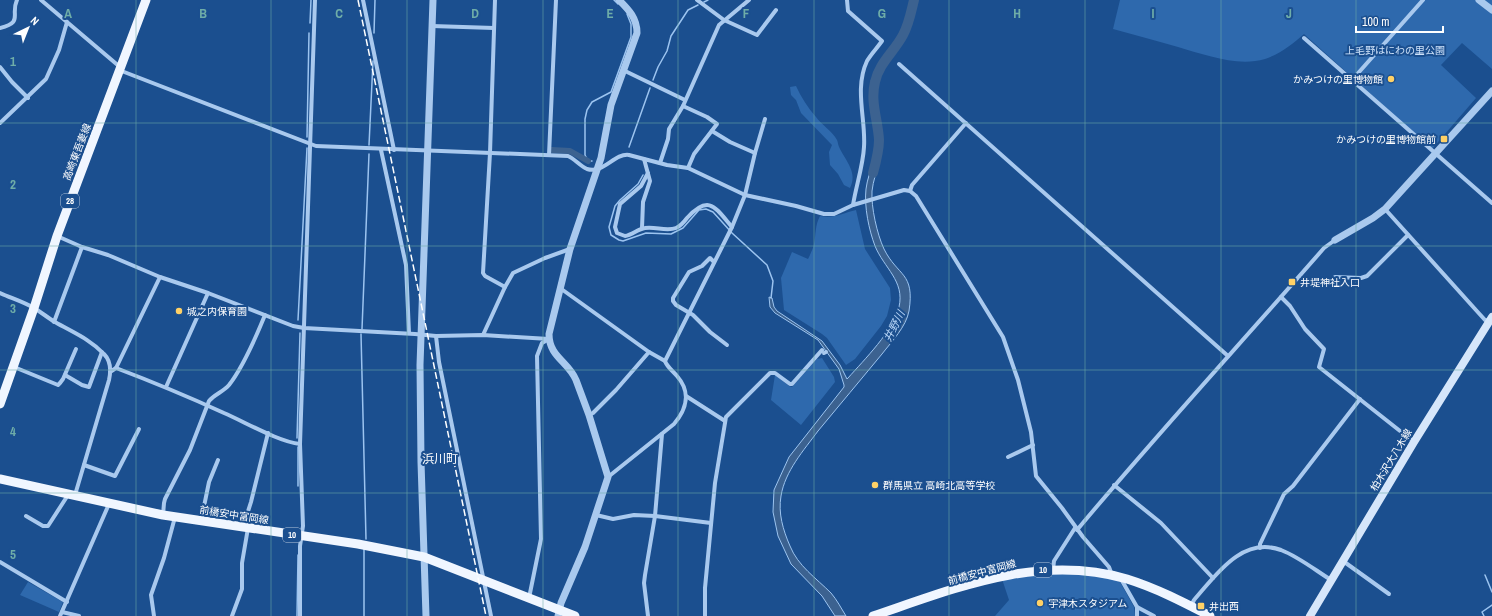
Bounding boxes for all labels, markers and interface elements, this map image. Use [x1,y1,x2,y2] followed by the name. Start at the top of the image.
[64,5,72,22] text: A
[199,5,207,22] text: B
[335,5,343,22] text: C
[471,5,479,22] text: D
[606,5,614,22] text: E
[743,5,750,22] text: F
[878,5,886,22] text: G
[1013,5,1021,22] text: H
[1152,5,1155,22] text: I
[1286,5,1292,22] text: J
[8,8,48,48] north arrow
[1356,8,1443,34] scale bar
[28,13,42,28] text: N
[1362,14,1389,30] text: 100 m
[1345,44,1445,57] park label: 上毛野はにわの里公園
[10,53,16,70] text: 1
[1293,73,1383,86] place label: かみつけの里博物館
[1386,74,1396,84] marker: かみつけの里博物館
[60,122,94,182] street label: 高崎東吾妻線
[1336,133,1436,146] place label: かみつけの里博物館前
[1439,134,1449,144] marker: かみつけの里博物館前
[10,176,16,193] text: 2
[61,194,79,208] road number: 28
[1300,276,1360,289] place label: 井堤神社入口
[1287,277,1297,287] marker: 井堤神社入口
[10,300,16,317] text: 3
[187,305,247,318] place label: 城之内保育園
[174,306,184,316] marker: 城之内保育園
[880,307,908,344] water label: 井野川
[10,423,16,440] text: 4
[1367,427,1415,493] street label: 柏木沢大八木線
[422,451,458,467] district label: 浜川町
[883,479,995,492] place label: 群馬県立 高崎北高等学校
[870,480,880,490] marker: 群馬県立 高崎北高等学校
[198,503,270,527] street label: 前橋安中富岡線
[283,528,301,542] road number: 10
[10,546,16,563] text: 5
[947,557,1017,587] street label: 前橋安中富岡線
[1034,563,1052,577] road number: 10
[1048,597,1127,610] place label: 宇津木スタジアム
[1035,598,1045,608] marker: 宇津木スタジアム
[1209,600,1239,613] place label: 井出西
[1196,601,1206,611] marker: 井出西

